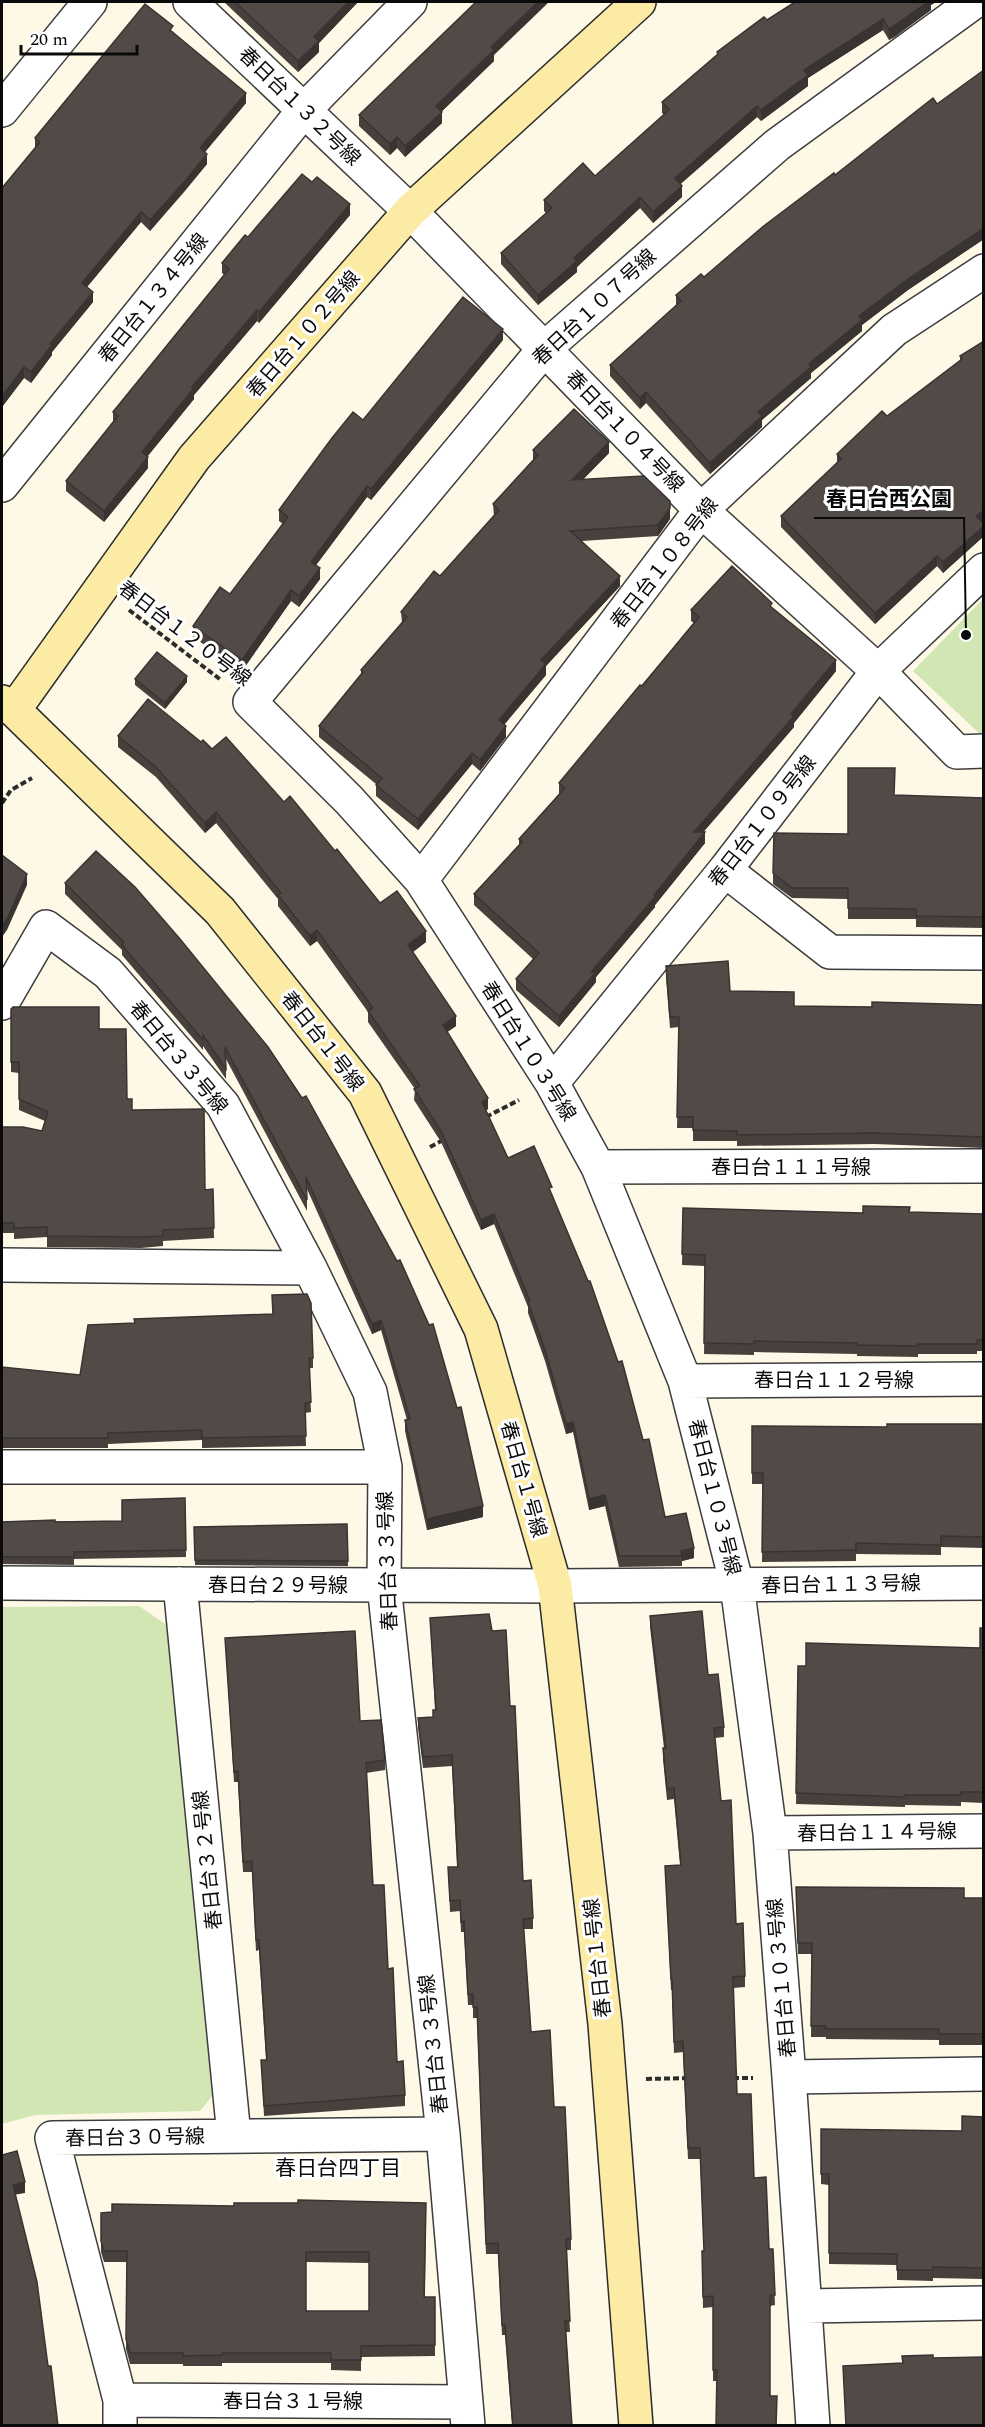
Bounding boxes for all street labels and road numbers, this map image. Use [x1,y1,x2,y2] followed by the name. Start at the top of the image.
[231,40,367,173] street label: 春日台１３２号線
[92,227,216,370] street label: 春日台１３４号線
[526,242,663,373] street label: 春日台１０７号線
[240,264,368,405] street label: 春日台１０２号線
[558,364,691,500] street label: 春日台１０４号線
[604,491,726,636] street label: 春日台１０８号線
[111,574,257,694] street label: 春日台１２０号線
[702,749,824,894] street label: 春日台１０９号線
[473,976,583,1127] street label: 春日台１０３号線
[273,985,371,1098] street label: 春日台１号線
[122,994,235,1121] street label: 春日台３３号線
[711,1153,871,1183] street label: 春日台１１１号線
[754,1366,914,1396] street label: 春日台１１２号線
[680,1416,748,1578] street label: 春日台１０３号線
[492,1417,554,1541] street label: 春日台１号線
[371,1490,405,1631] street label: 春日台３３号線
[761,1569,921,1601] street label: 春日台１１３号線
[208,1571,348,1601] street label: 春日台２９号線
[186,1789,230,1931] street label: 春日台３２号線
[797,1817,957,1849] street label: 春日台１１４号線
[577,1897,619,2019] street label: 春日台１号線
[760,1897,804,2059] street label: 春日台１０３号線
[412,1973,456,2115] street label: 春日台３３号線
[65,2122,205,2154] street label: 春日台３０号線
[223,2387,363,2417] street label: 春日台３１号線

